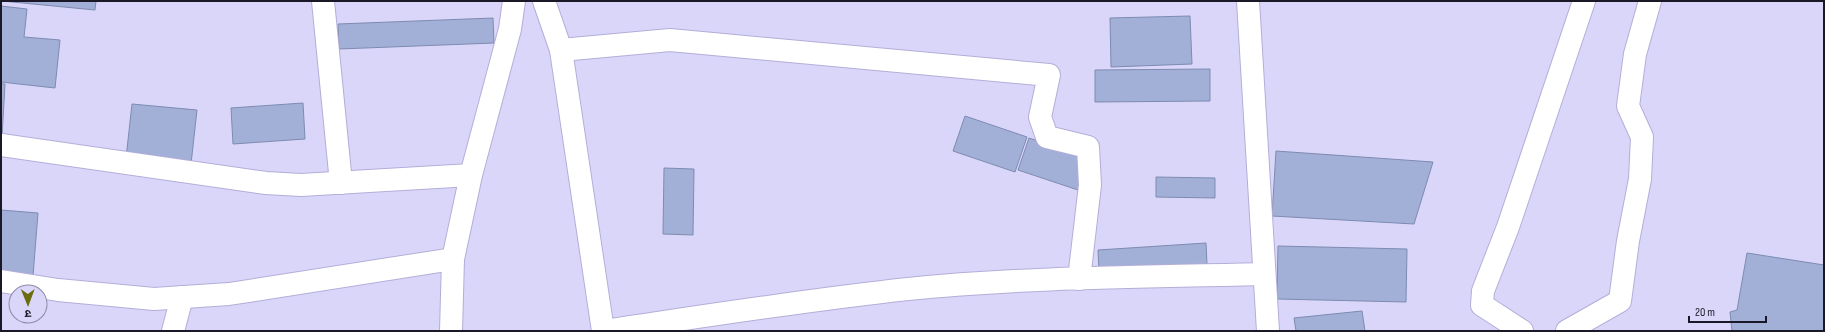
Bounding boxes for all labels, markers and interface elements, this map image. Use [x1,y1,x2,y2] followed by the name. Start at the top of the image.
[8,284,48,324] north arrow
[1689,298,1766,324] scale bar
[1695,305,1715,320] text: 20 m
[24,307,31,320] text: उ

